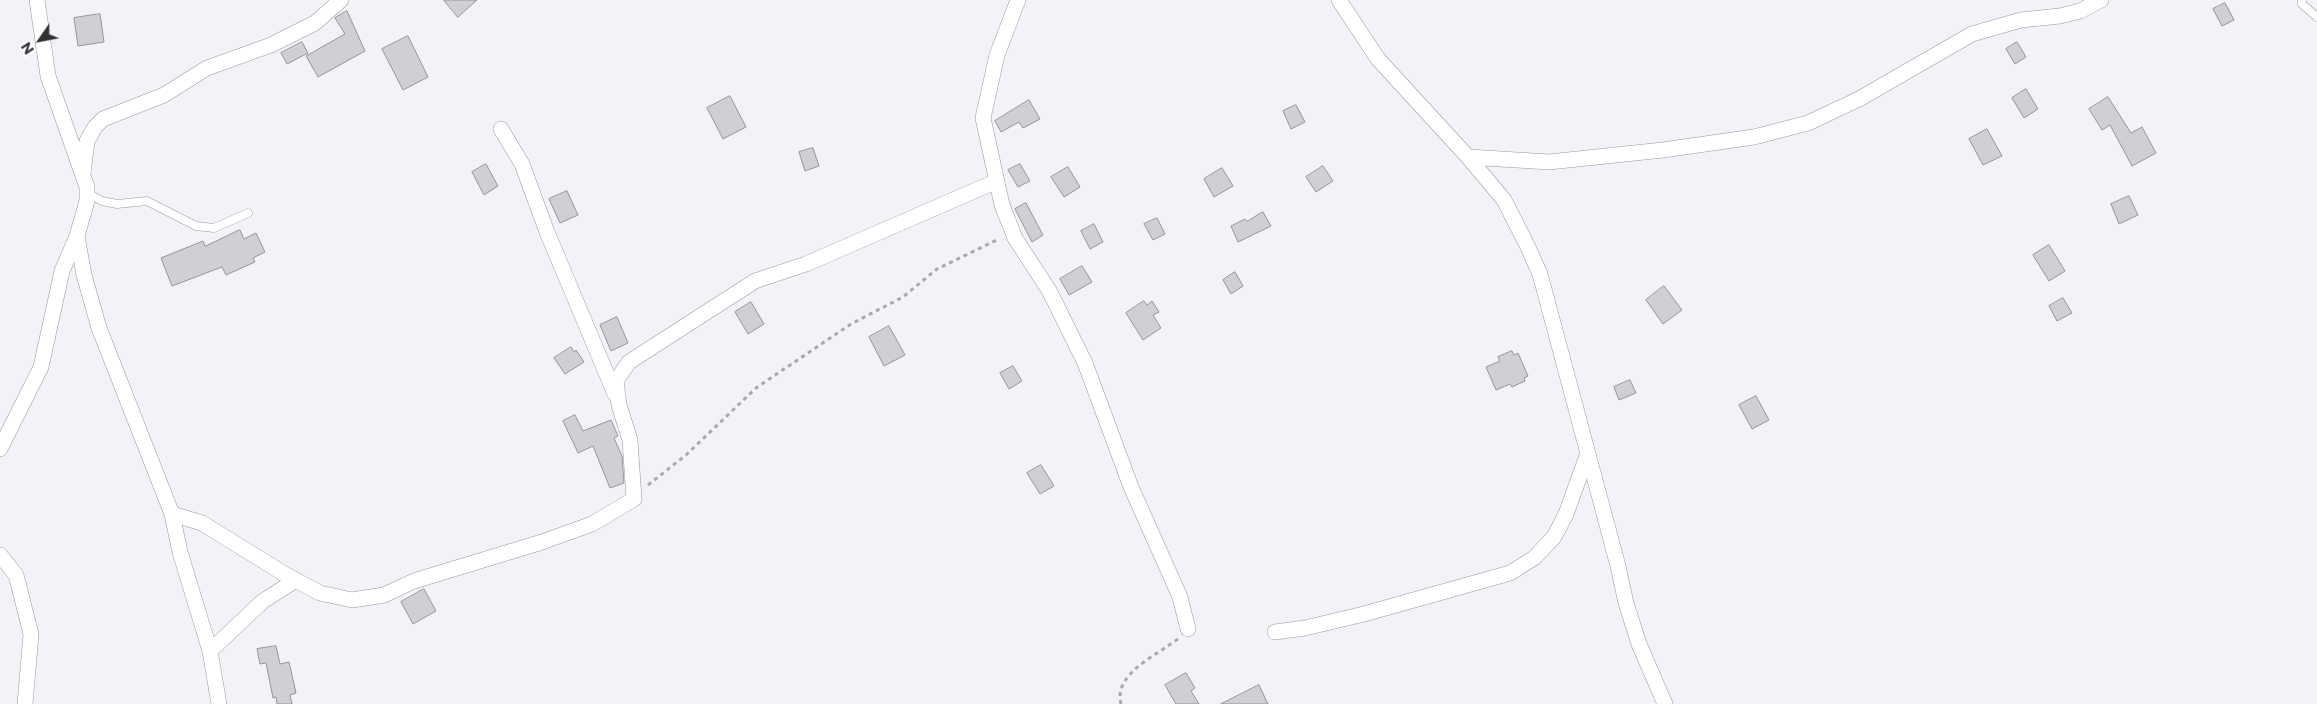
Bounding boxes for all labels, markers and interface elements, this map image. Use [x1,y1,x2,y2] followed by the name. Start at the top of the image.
[15,15,65,65] north arrow
[17,39,38,58] text: N

